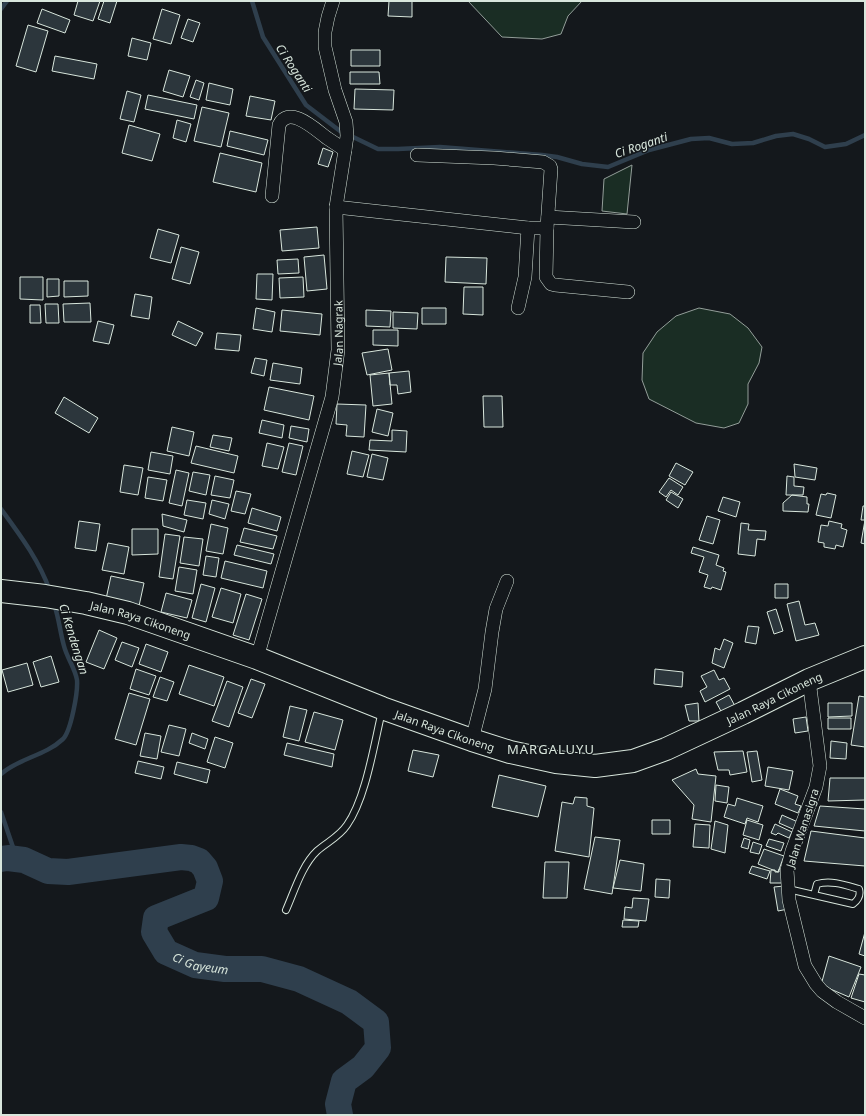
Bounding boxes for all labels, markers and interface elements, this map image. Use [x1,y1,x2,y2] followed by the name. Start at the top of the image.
[272,40,317,96] water label: Ci Roganti
[612,128,670,162] water label: Ci Roganti
[328,300,346,368] street label: Jalan Nagrak
[88,597,193,642] street label: Jalan Raya Cikoneng
[55,601,93,677] water label: Ci Kendengan
[723,668,824,728] street label: Jalan Raya Cikoneng
[392,705,497,754] street label: Jalan Raya Cikoneng
[507,740,595,758] district label: MARGALUYU
[782,787,822,870] street label: Jalan Wanasigra
[170,948,230,978] water label: Ci Gayeum

